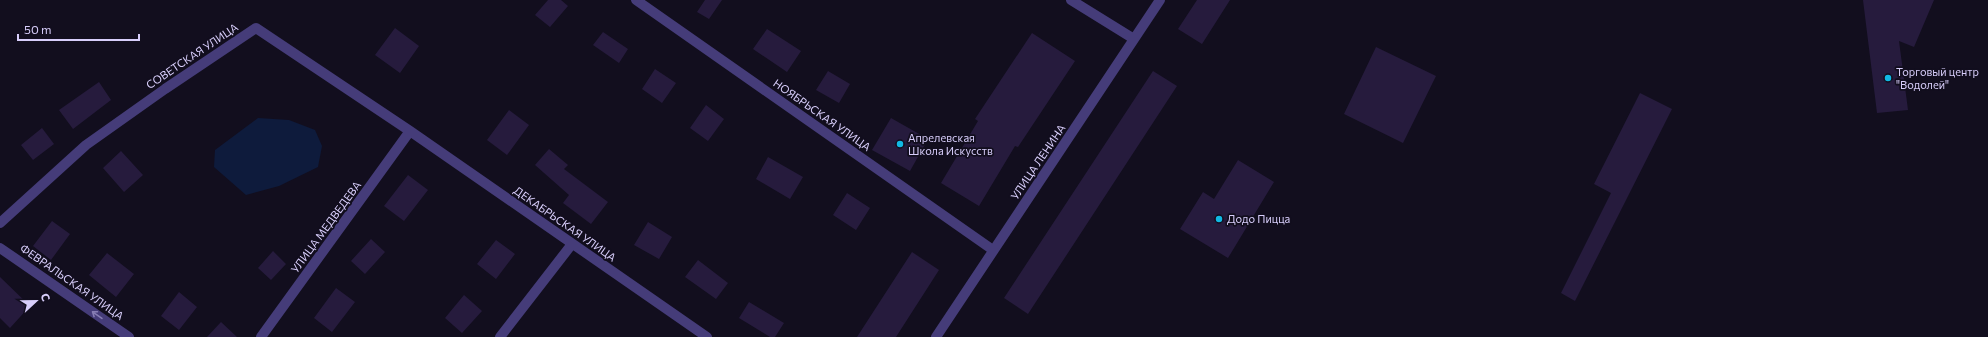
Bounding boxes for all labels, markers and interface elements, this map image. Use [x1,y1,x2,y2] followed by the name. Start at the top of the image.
[18,16,139,42] scale bar
[143,20,240,91] street label: СОВЕТСКАЯ УЛИЦА
[24,22,52,36] text: 50 m
[1896,65,1979,91] place label: Торговый центр "Водолей"
[1883,73,1893,83] marker: Торговый центр "Водолей"
[771,76,874,153] street label: НОЯБРЬСКАЯ УЛИЦА
[1008,121,1068,202] street label: УЛИЦА ЛЕНИНА
[908,131,993,157] place label: Апрелевская Школа Искусств
[895,139,905,149] marker: Апрелевская Школа Искусств
[288,178,363,275] street label: УЛИЦА МЕДВЕДЕВА
[512,183,619,264] street label: ДЕКАБРЬСКАЯ УЛИЦА
[1227,212,1290,225] place label: Додо Пицца
[1214,214,1224,224] marker: Додо Пицца
[18,241,126,323] street label: ФЕВРАЛЬСКАЯ УЛИЦА
[16,281,56,321] north arrow
[92,311,103,319] one-way arrow

